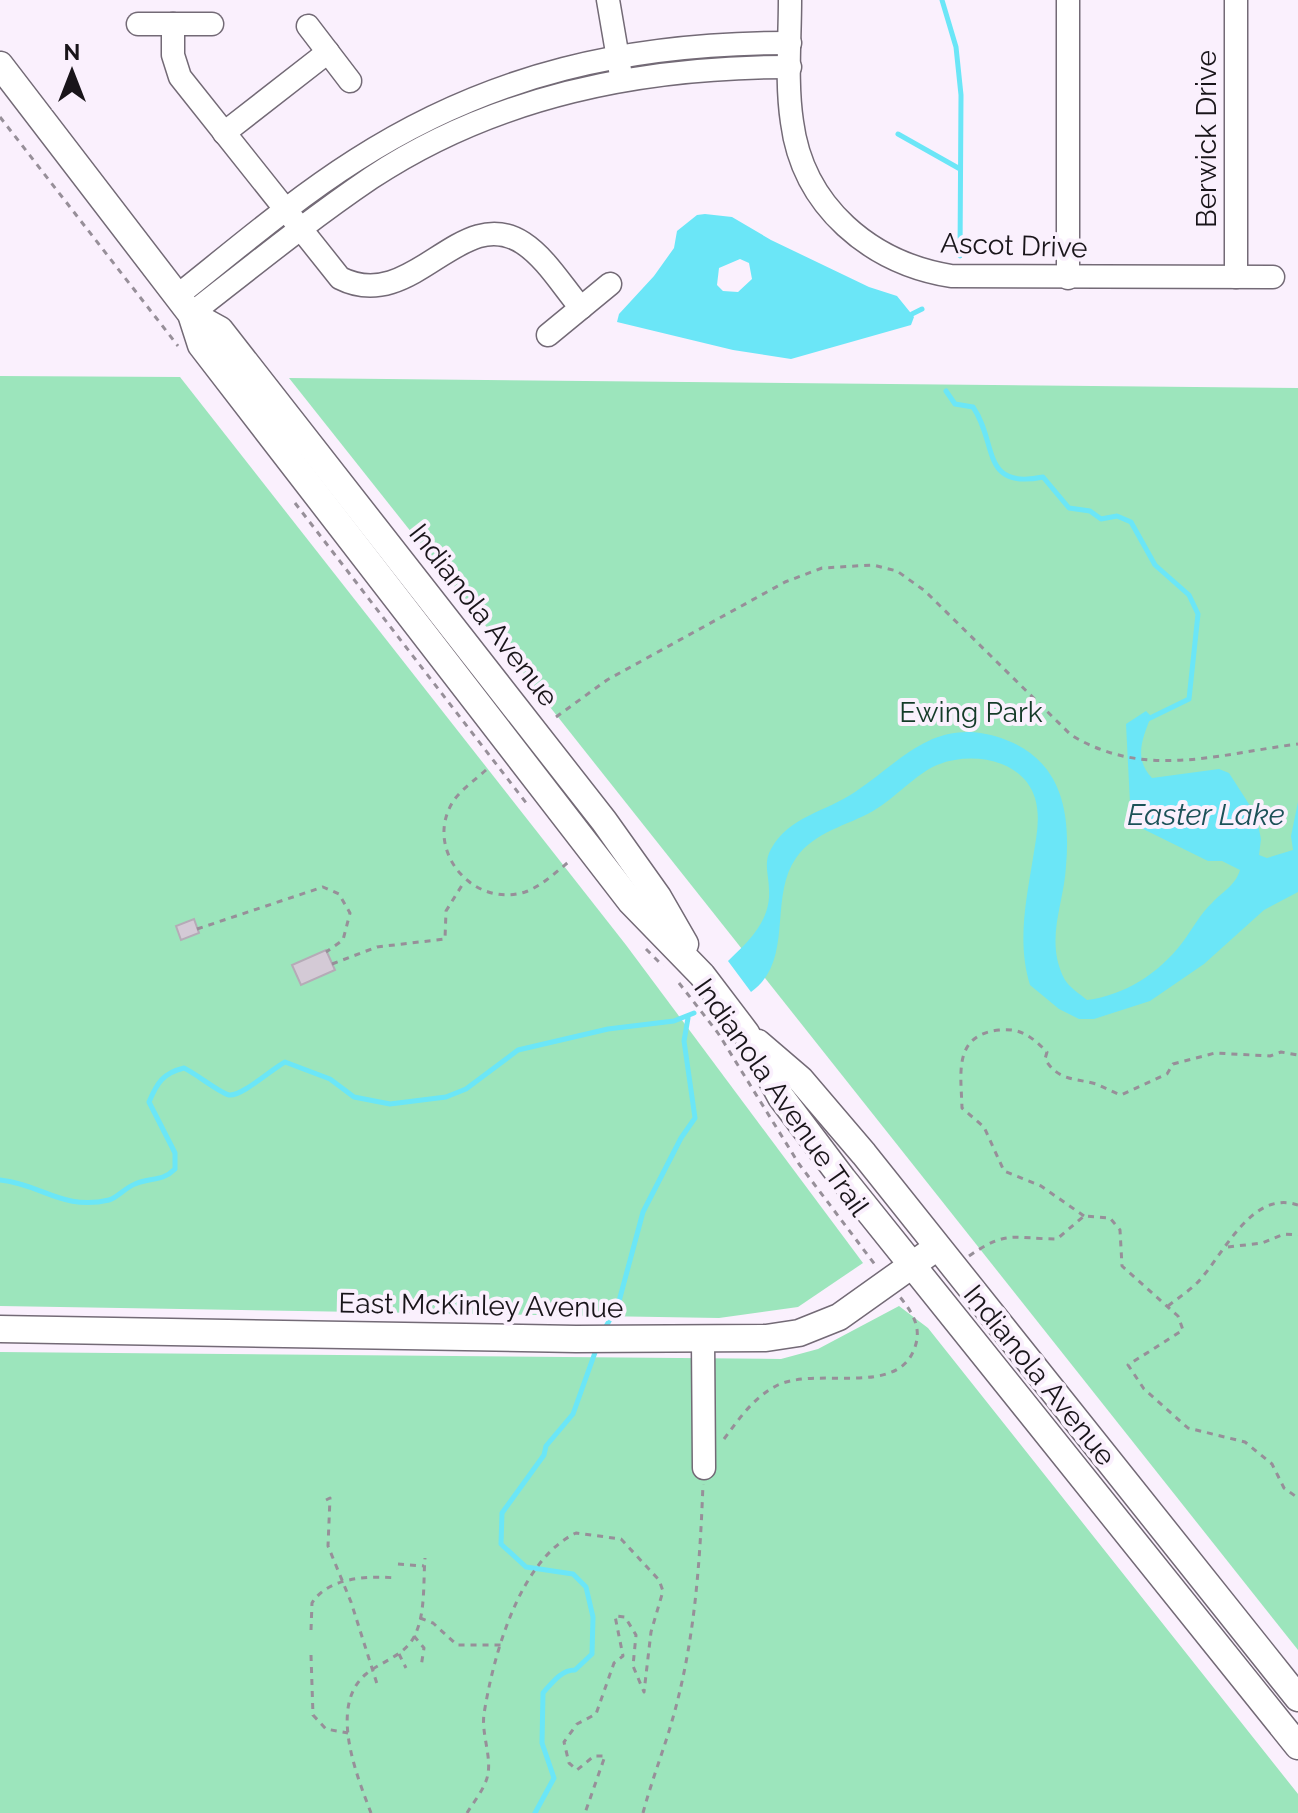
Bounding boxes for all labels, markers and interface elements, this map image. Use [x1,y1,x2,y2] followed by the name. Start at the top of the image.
[32,32,112,112] north arrow
[64,39,80,65] text: N
[1190,50,1223,228] street label: Berwick Drive
[940,226,1088,265] street label: Ascot Drive
[402,518,565,713] street label: Indianola Avenue
[899,696,1043,729] park label: Ewing Park
[1127,797,1285,832] water label: Easter Lake
[687,972,876,1223] street label: Indianola Avenue Trail
[957,1278,1122,1472] street label: Indianola Avenue
[338,1287,624,1324] street label: East McKinley Avenue

